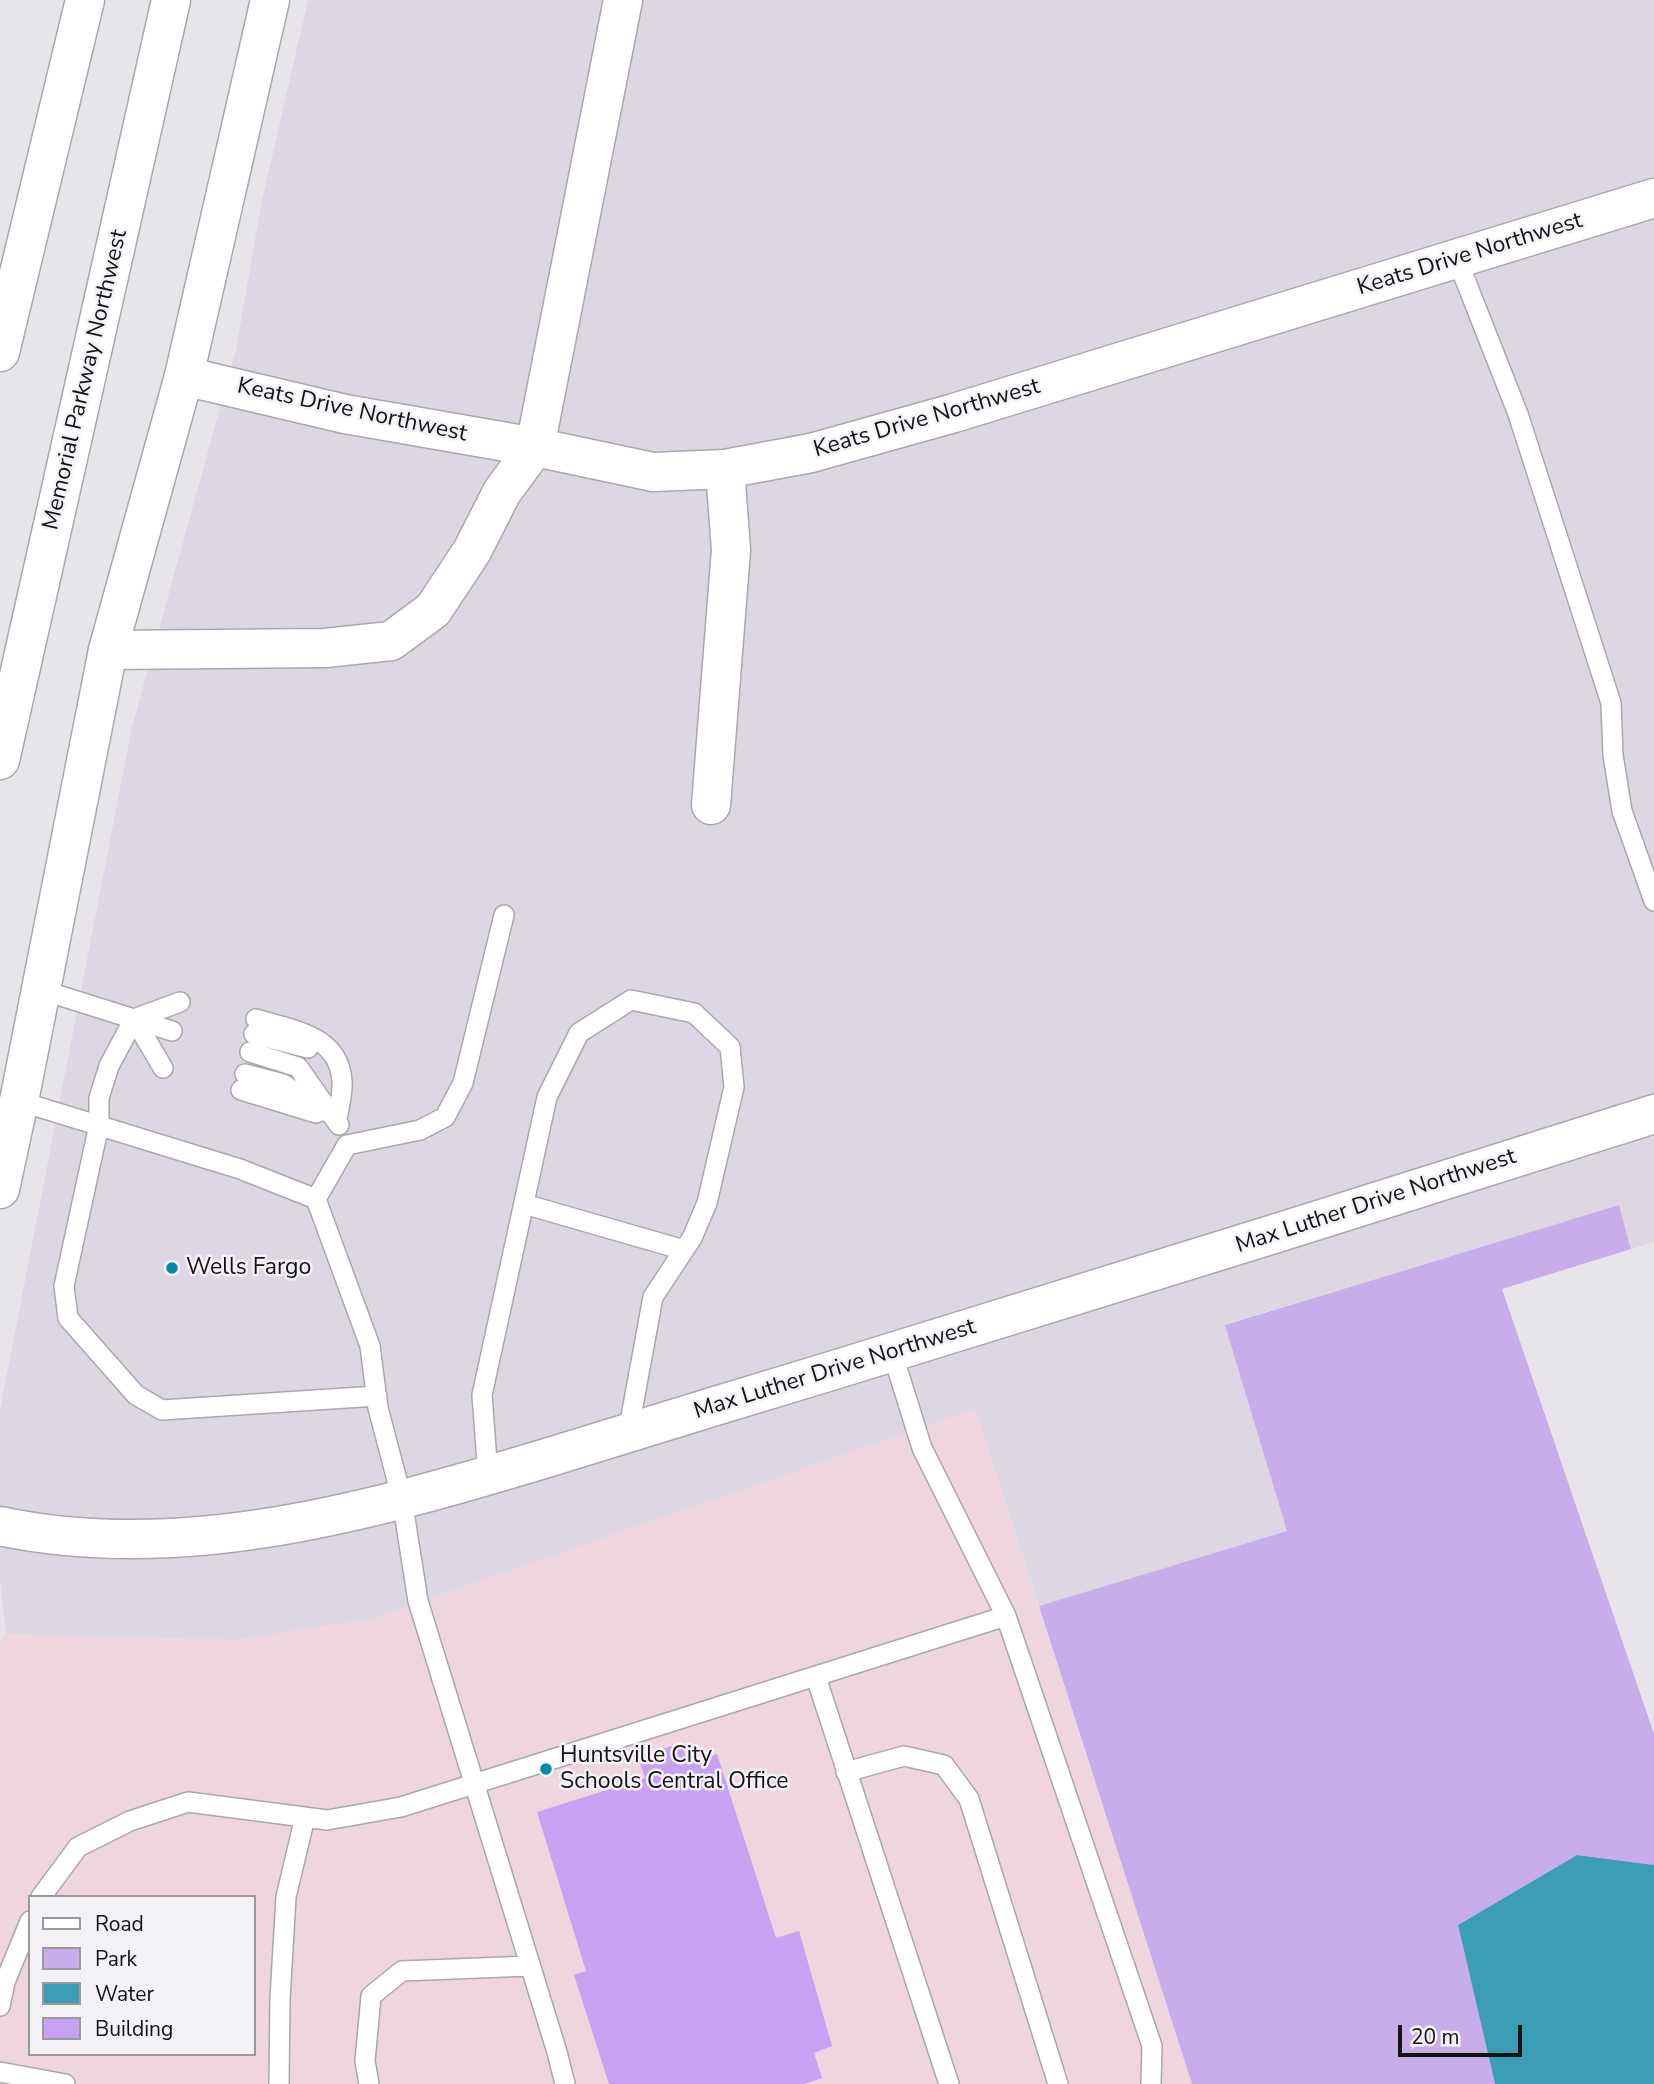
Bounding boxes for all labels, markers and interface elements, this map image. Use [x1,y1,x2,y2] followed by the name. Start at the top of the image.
[1354,208,1586,302] street label: Keats Drive Northwest
[38,227,134,533] street label: Memorial Parkway Northwest
[235,373,469,449] street label: Keats Drive Northwest
[811,373,1043,465] street label: Keats Drive Northwest
[1232,1144,1520,1260] street label: Max Luther Drive Northwest
[186,1254,311,1282] place label: Wells Fargo
[164,1260,180,1276] marker: Wells Fargo
[691,1314,979,1426] street label: Max Luther Drive Northwest
[560,1742,789,1796] place label: Huntsville City Schools Central Office
[538,1761,554,1777] marker: Huntsville City Schools Central Office
[28,1895,256,2056] legend
[95,1910,144,1938] text: Road
[95,1945,137,1973] text: Park
[95,1980,154,2008] text: Water
[1402,2010,1526,2054] scale bar
[95,2015,173,2043] text: Building
[1411,2023,1460,2051] text: 20 m

